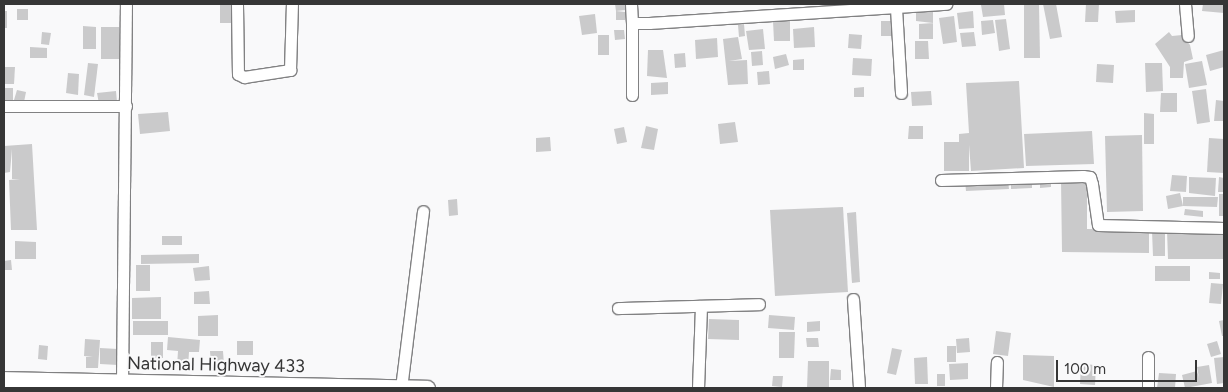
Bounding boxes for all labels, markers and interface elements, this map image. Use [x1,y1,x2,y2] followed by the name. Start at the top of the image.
[1058,350,1199,382] scale bar
[127,353,305,377] street label: National Highway 433
[1064,360,1106,378] text: 100 m

